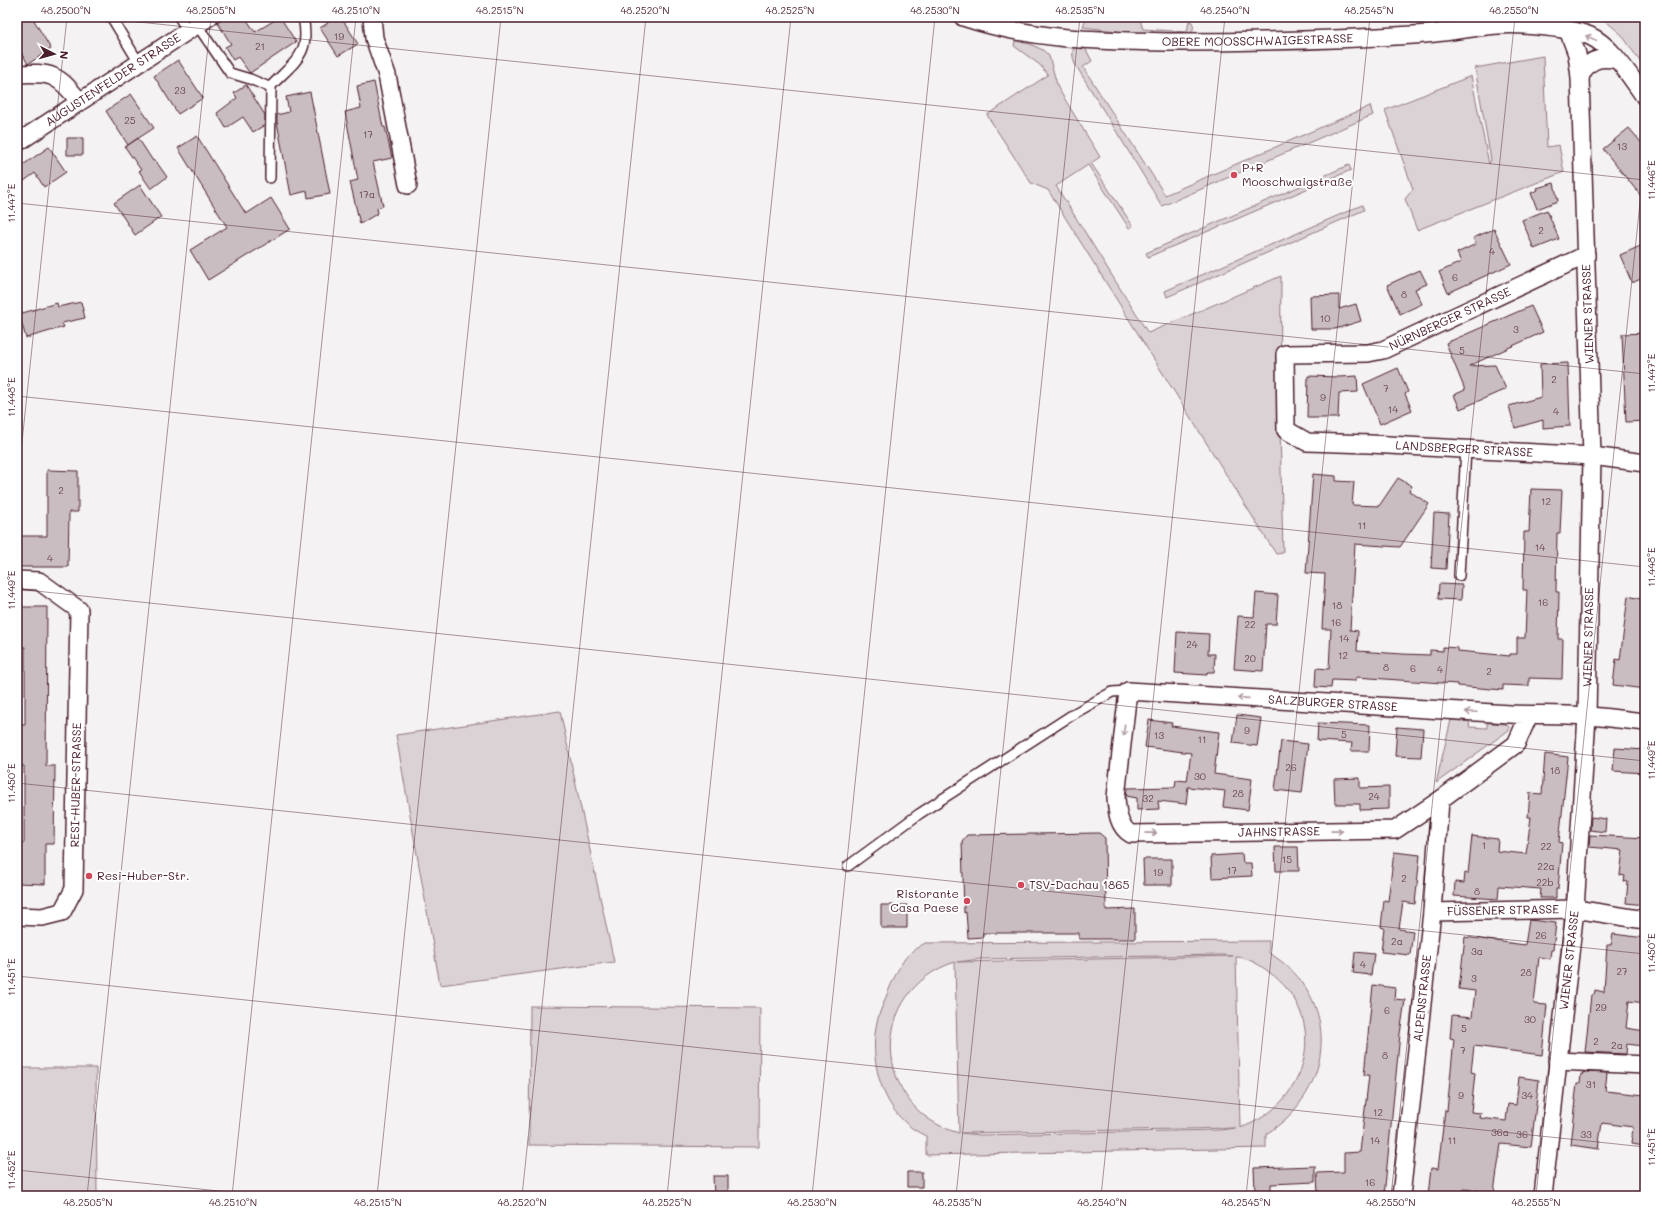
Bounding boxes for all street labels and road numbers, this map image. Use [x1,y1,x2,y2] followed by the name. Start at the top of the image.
[1162,29,1354,49] street label: OBERE MOOSSCHWAIGESTRASSE
[43,31,183,129] street label: AUGUSTENFELDER STRASSE
[1577,264,1597,364] street label: WIENER STRASSE
[1386,283,1513,353] street label: NÜRNBERGER STRASSE
[1395,436,1534,460] street label: LANDSBERGER STRASSE
[1579,587,1596,687] street label: WIENER STRASSE
[1268,690,1398,714] street label: SALZBURGER STRASSE
[66,722,84,848] street label: RESI-HUBER-STRASSE
[1238,822,1320,840] street label: JAHNSTRASSE
[1447,900,1559,919] street label: FÜSSENER STRASSE
[1555,910,1582,1011] street label: WIENER STRASSE
[1409,954,1434,1042] street label: ALPENSTRASSE

